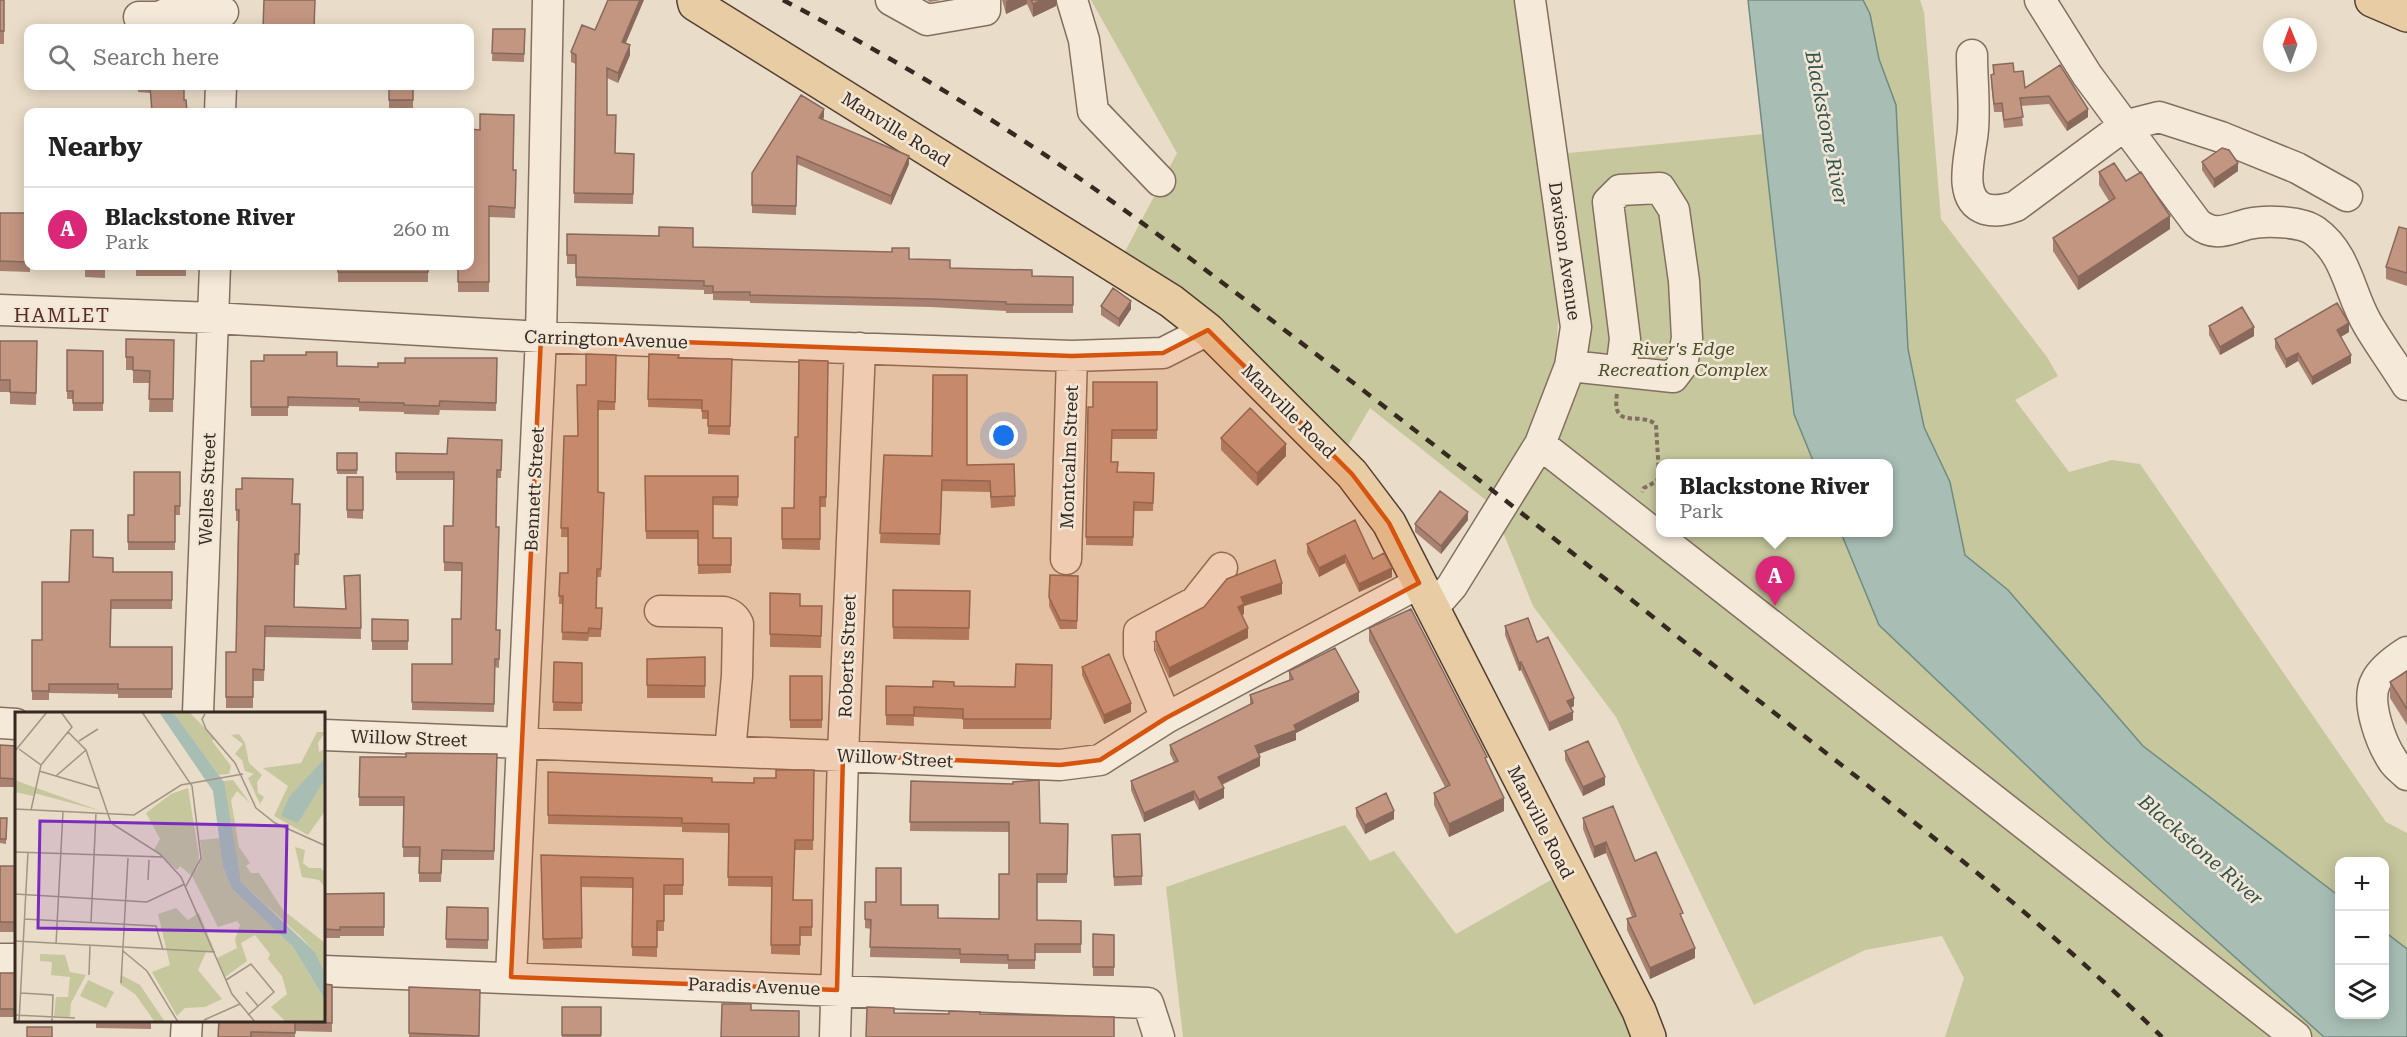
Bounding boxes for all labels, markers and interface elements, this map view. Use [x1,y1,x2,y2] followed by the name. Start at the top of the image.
[2263,18,2317,72] north arrow
[24,24,474,90] search box
[45,41,78,74] icon: search
[93,45,219,70] text: Search here
[1800,48,1854,208] water label: Blackstone River
[838,87,955,171] street label: Manville Road
[48,132,142,162] text: Nearby
[1545,180,1585,322] street label: Davison Avenue
[105,205,295,230] text: Blackstone River
[60,217,75,241] text: A
[393,217,450,241] text: 260 m
[105,230,149,254] text: Park
[13,303,111,327] district label: HAMLET
[524,326,688,352] street label: Carrington Avenue
[1597,338,1768,380] park label: River's Edge Recreation Complex
[1238,360,1341,463] street label: Manville Road
[1056,384,1082,529] street label: Montcalm Street
[989,421,1018,450] your location
[520,426,548,552] street label: Bennett Street
[195,432,219,546] street label: Welles Street
[1656,459,1893,537] popup
[1679,474,1870,499] text: Blackstone River
[1679,499,1723,523] text: Park
[1756,556,1794,606] pin: A
[834,593,860,718] street label: Roberts Street
[15,712,326,1022] inset map
[350,725,468,751] street label: Willow Street
[836,744,954,772] street label: Willow Street
[1503,762,1579,882] street label: Manville Road
[2133,789,2269,911] water label: Blackstone River
[2335,857,2389,1019] map controls
[2335,857,2389,911] button: +
[2335,911,2389,965] button: −
[2335,965,2389,1019] button: layers
[687,973,821,999] street label: Paradis Avenue

